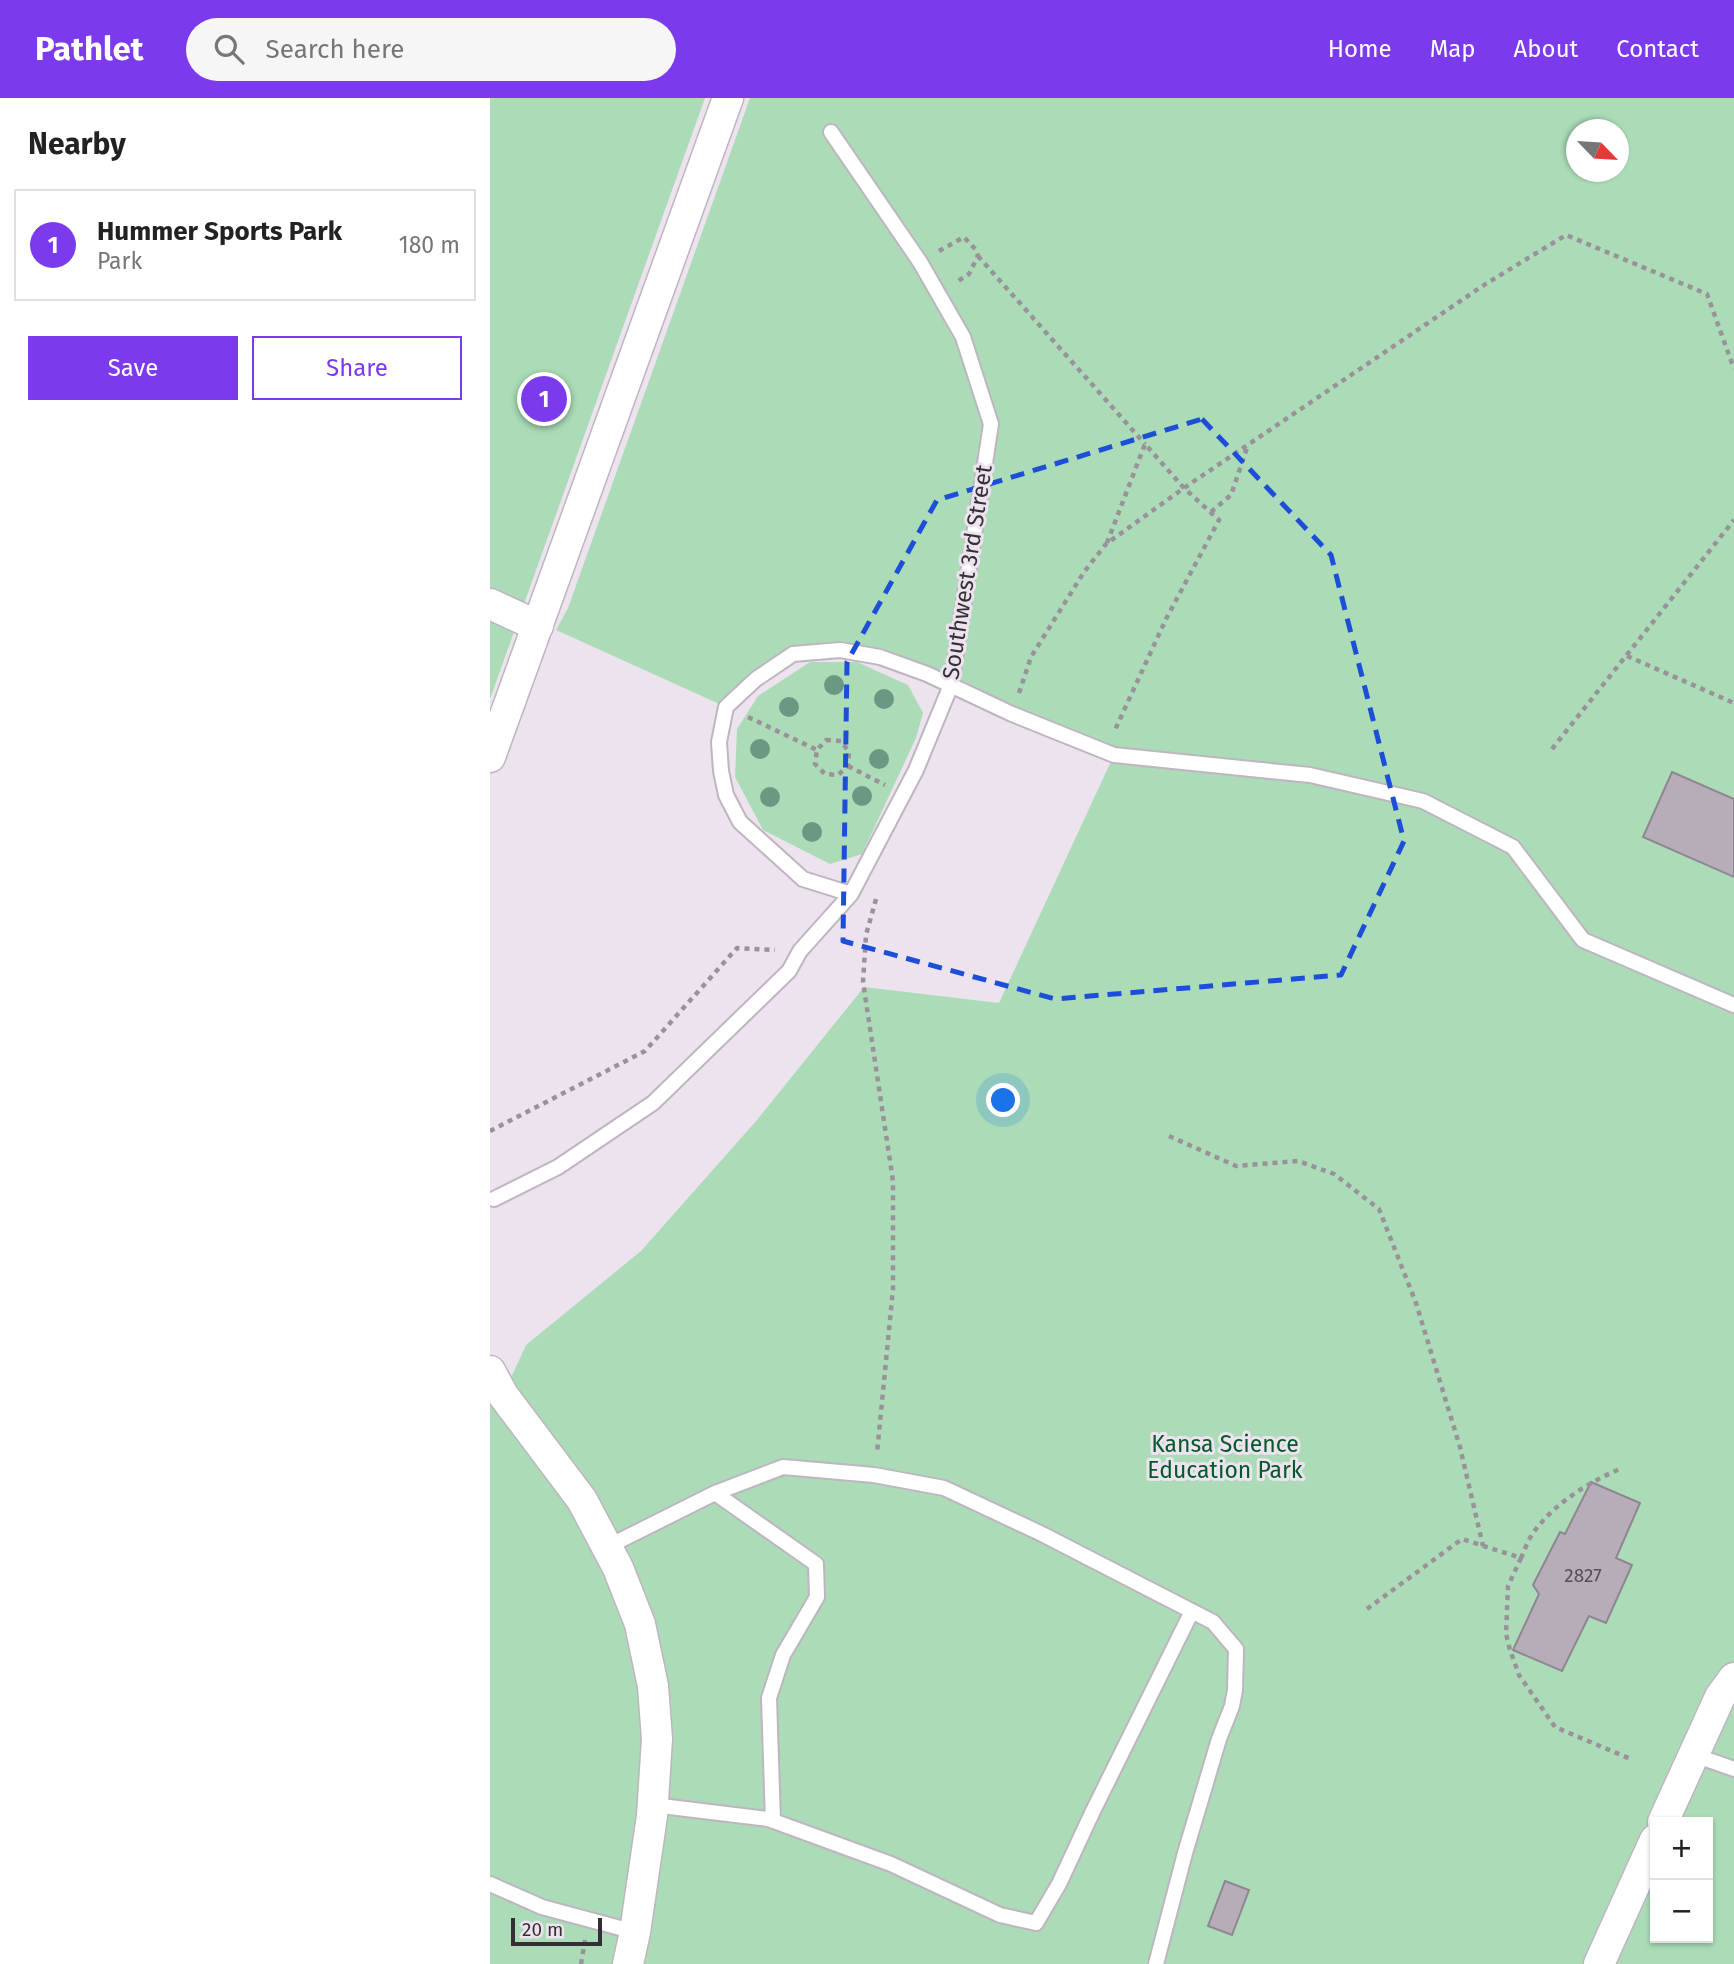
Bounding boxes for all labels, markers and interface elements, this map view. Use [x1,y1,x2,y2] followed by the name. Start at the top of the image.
[186,18,676,81] search box
[35,29,144,69] text: Pathlet
[210,30,248,68] icon: search
[266,34,404,65] text: Search here
[1328,35,1392,63] text: Home
[1430,35,1476,63] text: Map
[1514,35,1578,63] text: About
[1616,35,1699,63] text: Contact
[1566,119,1629,182] north arrow
[28,126,126,162] text: Nearby
[97,216,342,247] text: Hummer Sports Park
[48,231,58,259] text: 1
[399,231,460,259] text: 180 m
[97,247,142,275] text: Park
[28,336,238,400] button: Save
[252,336,462,400] button: Share
[521,373,567,425] pin: 1
[936,462,998,681] street label: Southwest 3rd Street
[986,1083,1020,1117] your location
[1147,1430,1303,1484] park label: Kansa Science Education Park
[1564,1564,1602,1587] house number: 2827
[1650,1817,1713,1943] map controls
[1650,1817,1713,1880] button: +
[1650,1880,1713,1943] button: −
[511,1915,602,1947] scale bar
[522,1918,563,1941] text: 20 m

